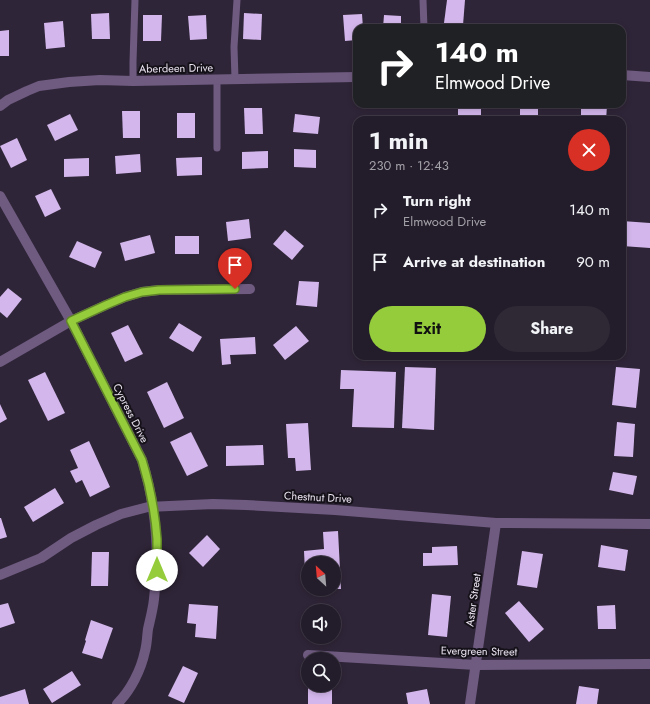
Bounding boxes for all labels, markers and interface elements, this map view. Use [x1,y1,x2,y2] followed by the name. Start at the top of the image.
[435,32,519,73] text: 140 m
[369,40,421,92] icon: right
[139,59,214,77] street label: Aberdeen Drive
[435,70,550,96] text: Elmwood Drive
[369,123,429,158] text: 1 min
[568,129,610,171] button: close
[369,156,449,175] text: 230 m · 12:43
[403,190,471,212] text: Turn right
[369,199,391,221] icon: right
[569,199,610,221] text: 140 m
[403,212,486,231] text: Elmwood Drive
[218,248,252,289] pin
[369,251,391,273] icon: arrive
[403,251,545,273] text: Arrive at destination
[576,251,610,273] text: 90 m
[224,254,246,276] icon: arrive
[369,306,486,352] button: Exit
[494,306,610,352] button: Share
[109,381,153,446] street label: Cypress Drive
[284,487,353,507] street label: Chestnut Drive
[136,549,178,591] position arrow
[301,556,341,596] north arrow
[301,556,341,692] map controls
[461,572,485,628] street label: Aster Street
[301,604,341,644] button: sound
[441,642,518,660] street label: Evergreen Street
[301,652,341,692] button: search

